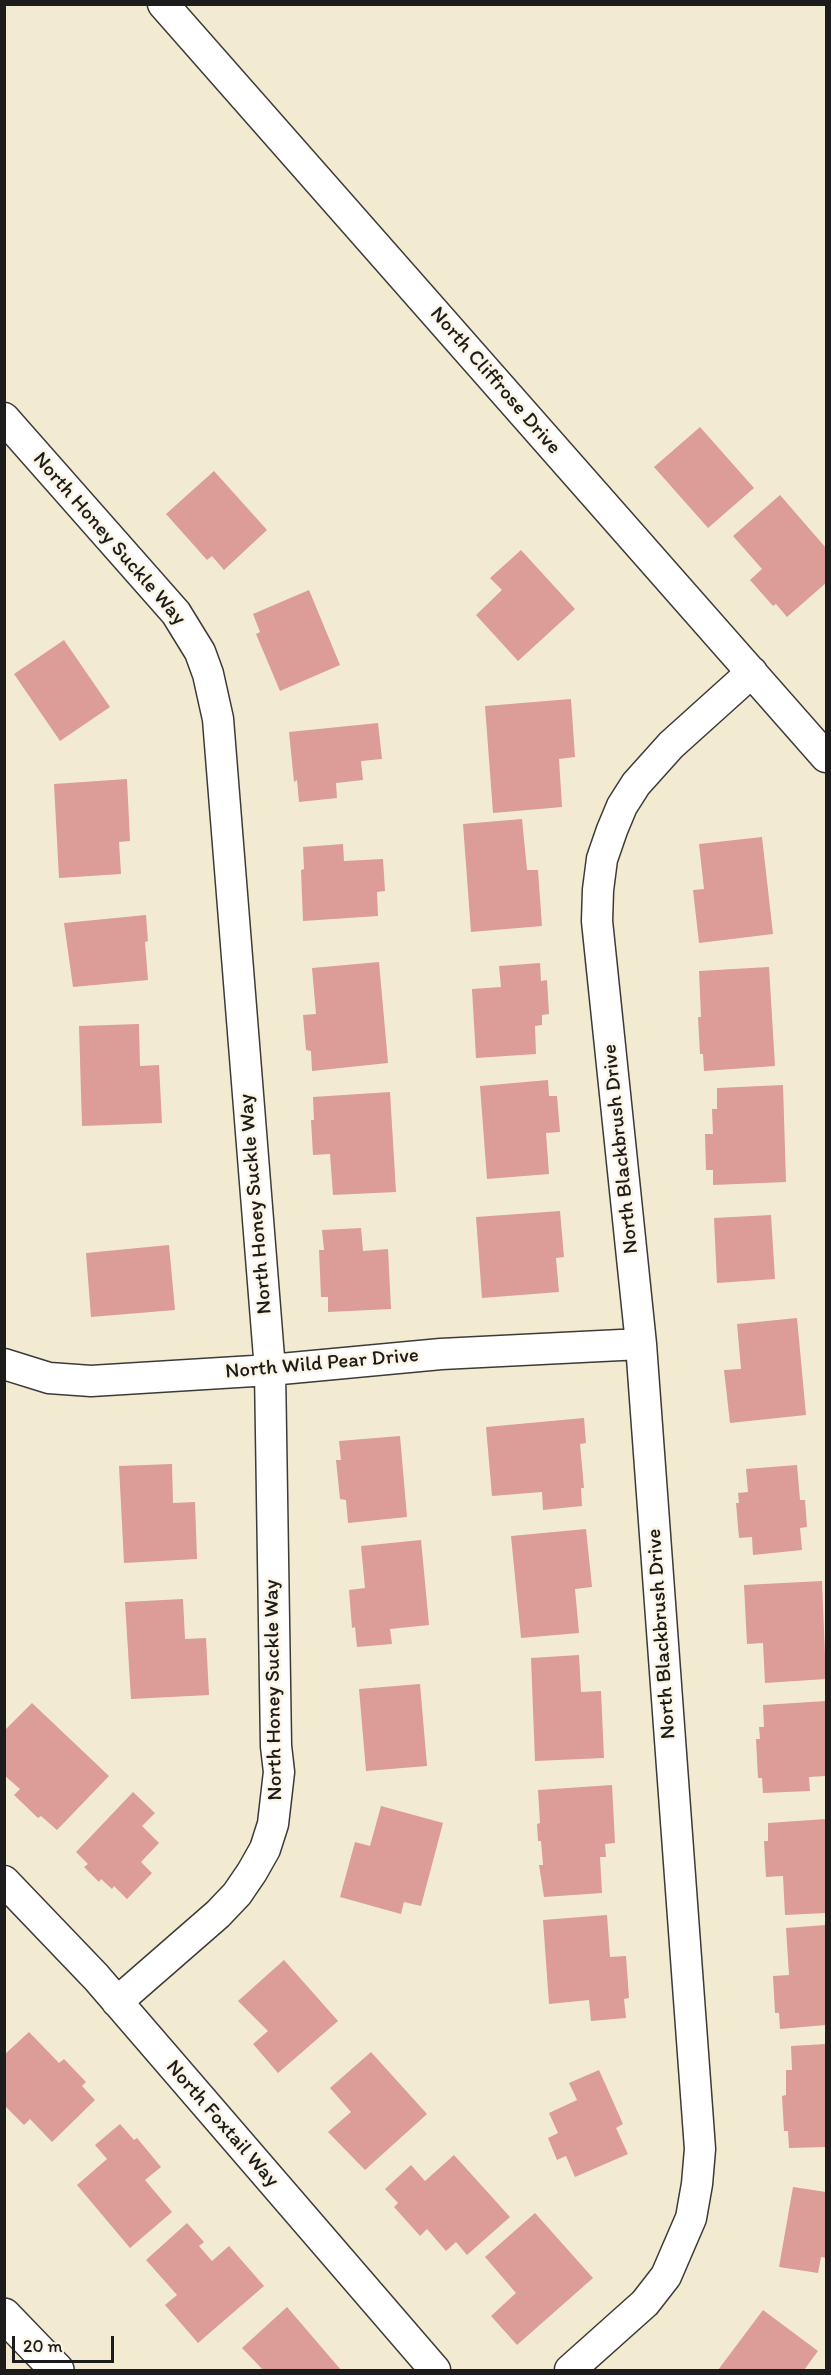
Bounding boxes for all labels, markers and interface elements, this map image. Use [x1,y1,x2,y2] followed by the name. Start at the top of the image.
[424,302,566,460] street label: North Cliffrose Drive
[27,447,191,631] street label: North Honey Suckle Way
[597,1043,645,1255] street label: North Blackbrush Drive
[234,1093,278,1315] street label: North Honey Suckle Way
[224,1343,420,1385] street label: North Wild Pear Drive
[642,1528,682,1740] street label: North Blackbrush Drive
[259,1579,289,1801] street label: North Honey Suckle Way
[160,2055,284,2193] street label: North Foxtail Way
[15,2324,117,2362] scale bar
[23,2335,63,2357] text: 20 m

